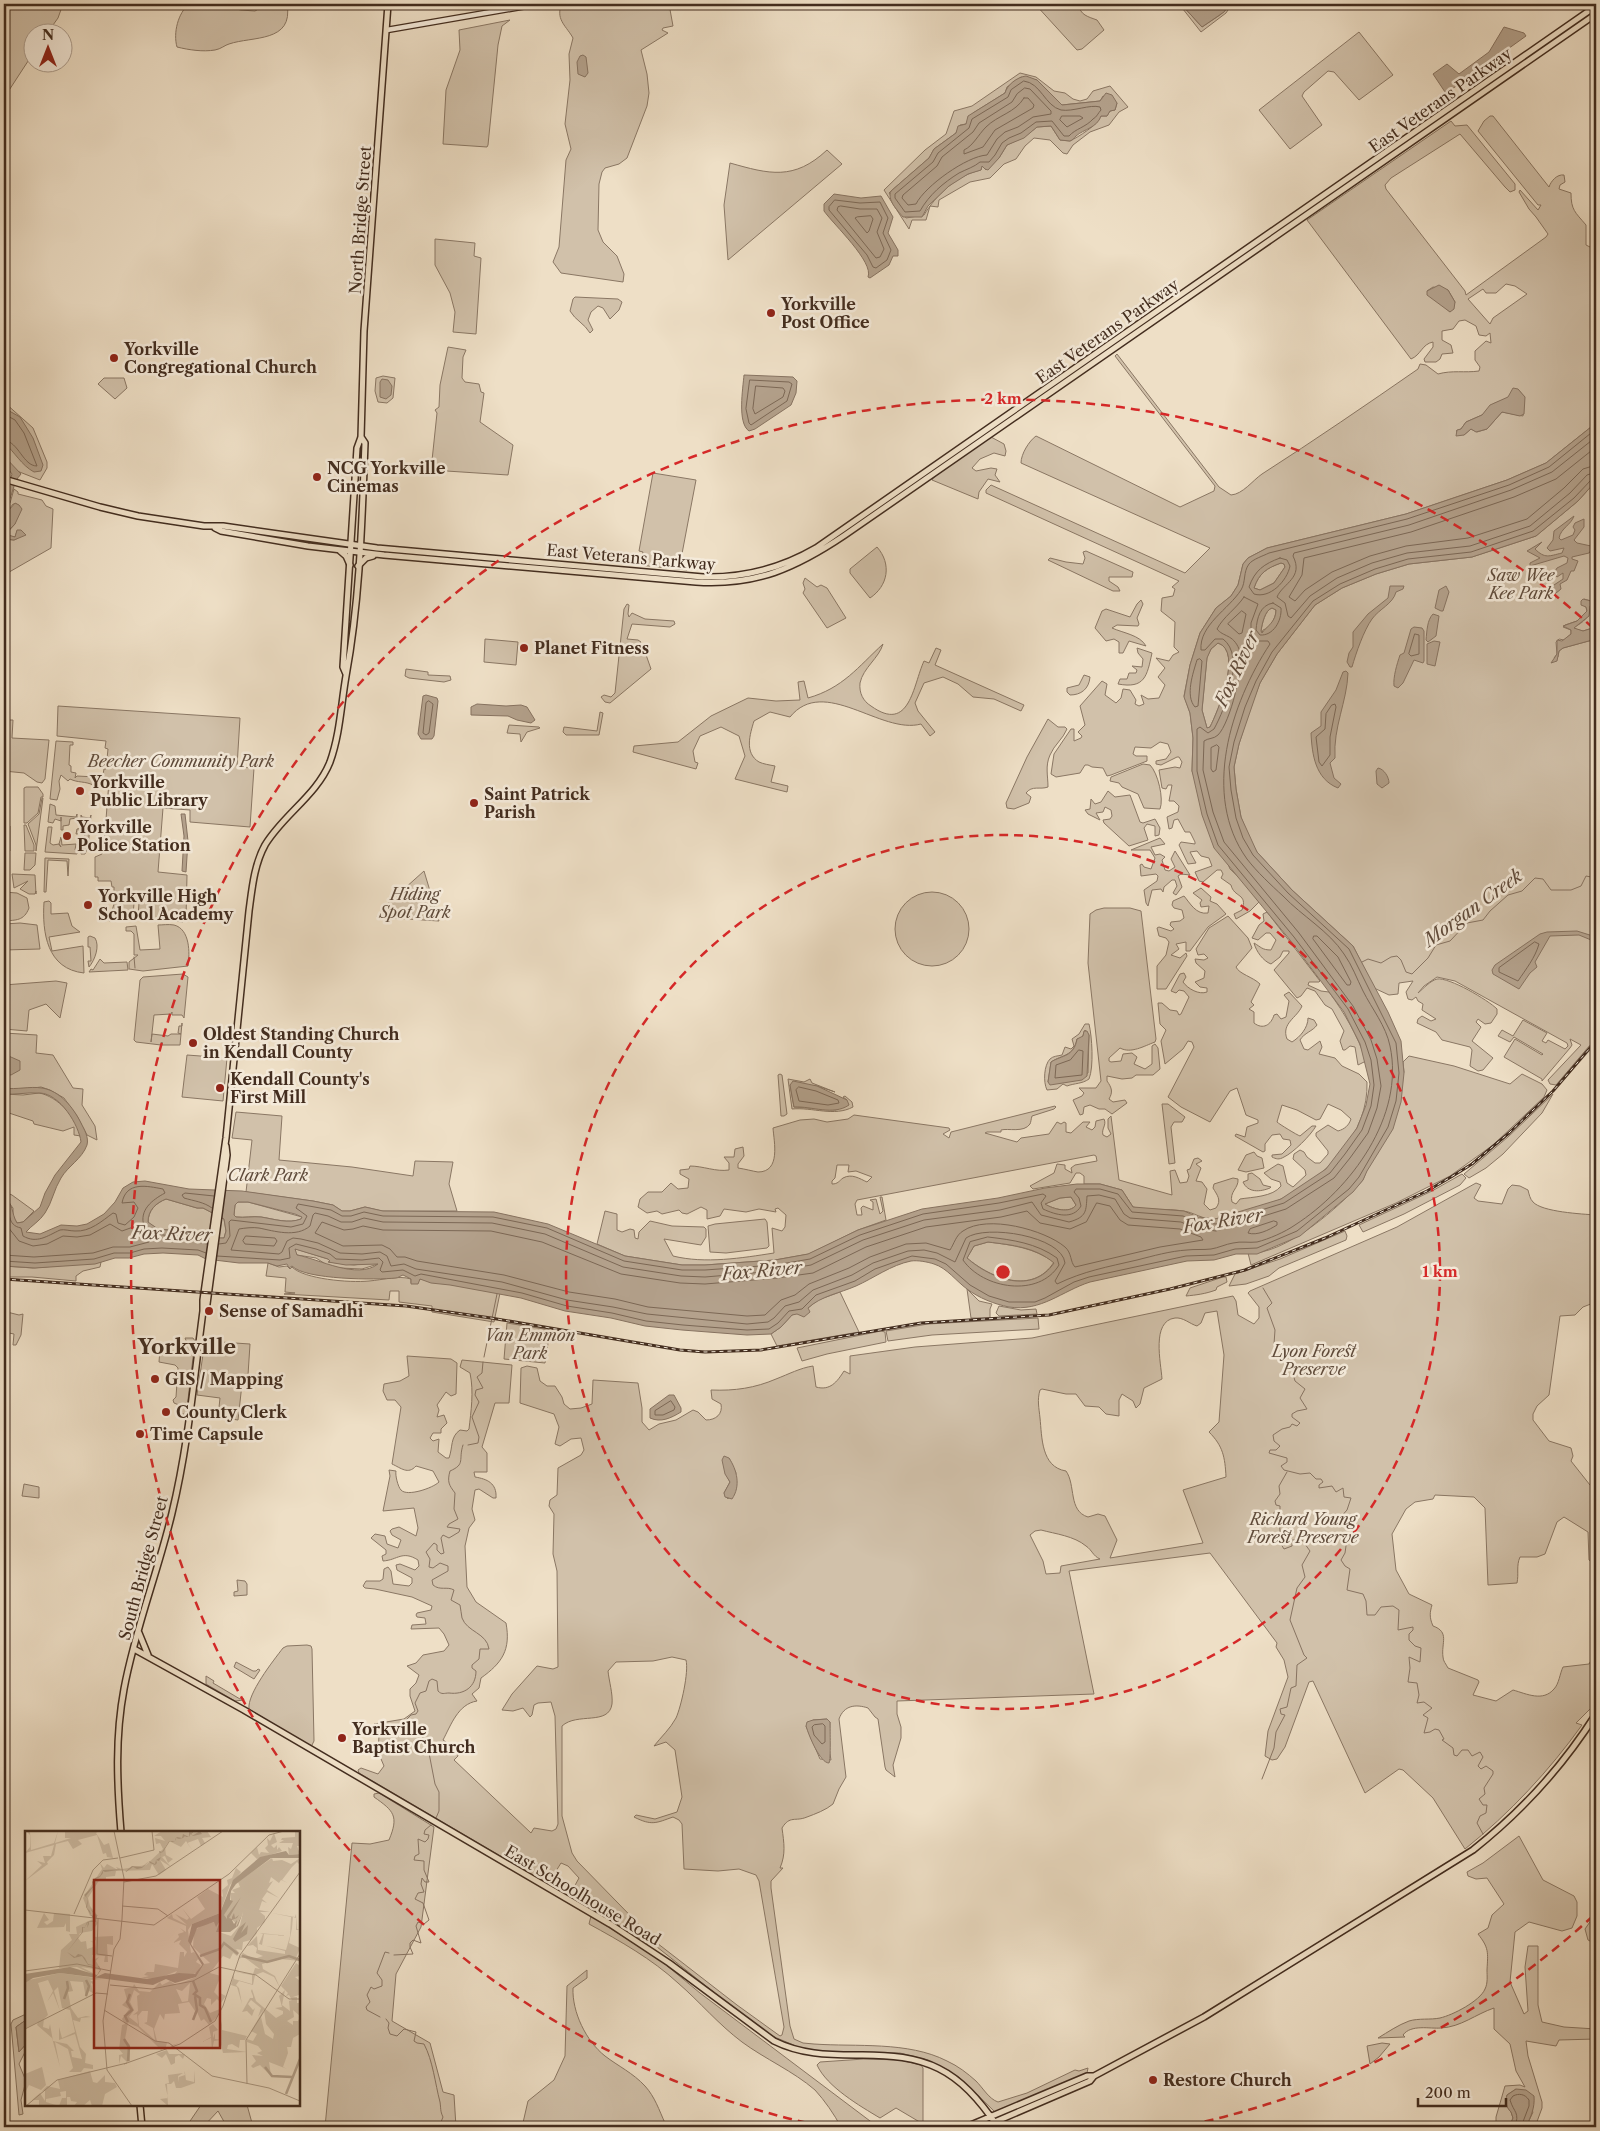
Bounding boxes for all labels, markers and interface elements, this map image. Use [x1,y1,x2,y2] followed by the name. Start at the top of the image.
[22,22,72,72] north arrow
[42,26,54,44] text: N
[1365,42,1516,157] street label: East Veterans Parkway
[345,145,375,295] street label: North Bridge Street
[1032,273,1183,388] street label: East Veterans Parkway
[780,294,870,332] place label: Yorkville Post Office
[765,307,777,319] marker: Yorkville Post Office
[123,339,317,377] place label: Yorkville Congregational Church
[108,352,120,364] marker: Yorkville Congregational Church
[984,389,1022,408] text: 2 km
[327,458,446,496] place label: NCG Yorkville Cinemas
[311,471,323,483] marker: NCG Yorkville Cinemas
[546,540,718,574] street label: East Veterans Parkway
[1487,565,1556,603] park label: Saw Wee Kee Park
[1209,626,1265,712] water label: Fox River
[534,638,649,658] place label: Planet Fitness
[518,642,530,654] marker: Planet Fitness
[86,751,275,771] park label: Beecher Community Park
[89,772,209,810] place label: Yorkville Public Library
[484,784,590,822] place label: Saint Patrick Parish
[74,785,86,797] marker: Yorkville Public Library
[468,797,480,809] marker: Saint Patrick Parish
[76,817,191,855] place label: Yorkville Police Station
[61,830,73,842] marker: Yorkville Police Station
[1418,864,1527,952] water label: Morgan Creek
[378,884,451,922] park label: Hiding Spot Park
[97,886,234,924] place label: Yorkville High School Academy
[82,899,94,911] marker: Yorkville High School Academy
[203,1024,400,1062] place label: Oldest Standing Church in Kendall County
[187,1037,199,1049] marker: Oldest Standing Church in Kendall County
[230,1069,370,1107] place label: Kendall County's First Mill
[214,1082,226,1094] marker: Kendall County's First Mill
[228,1165,309,1185] park label: Clark Park
[1179,1204,1266,1238] water label: Fox River
[129,1222,214,1246] water label: Fox River
[719,1256,805,1286] water label: Fox River
[1422,1262,1458,1281] text: 1 km
[994,1263,1012,1281] centre of rings
[219,1301,364,1321] place label: Sense of Samadhi
[203,1305,215,1317] marker: Sense of Samadhi
[485,1325,575,1363] park label: Van Emmon Park
[137,1334,236,1359] district label: Yorkville
[1270,1341,1357,1379] park label: Lyon Forest Preserve
[165,1369,284,1389] place label: GIS / Mapping
[149,1373,161,1385] marker: GIS / Mapping
[176,1402,287,1422] place label: County Clerk
[160,1406,172,1418] marker: County Clerk
[150,1424,264,1444] place label: Time Capsule
[134,1428,146,1440] marker: Time Capsule
[114,1493,172,1642] street label: South Bridge Street
[1246,1509,1360,1547] park label: Richard Young Forest Preserve
[351,1719,476,1757] place label: Yorkville Baptist Church
[336,1732,348,1744] marker: Yorkville Baptist Church
[25,1831,300,2106] inset map
[502,1841,665,1950] street label: East Schoolhouse Road
[1163,2070,1292,2090] place label: Restore Church
[1147,2074,1159,2086] marker: Restore Church
[1418,2076,1505,2108] scale bar
[1425,2083,1471,2102] text: 200 m

